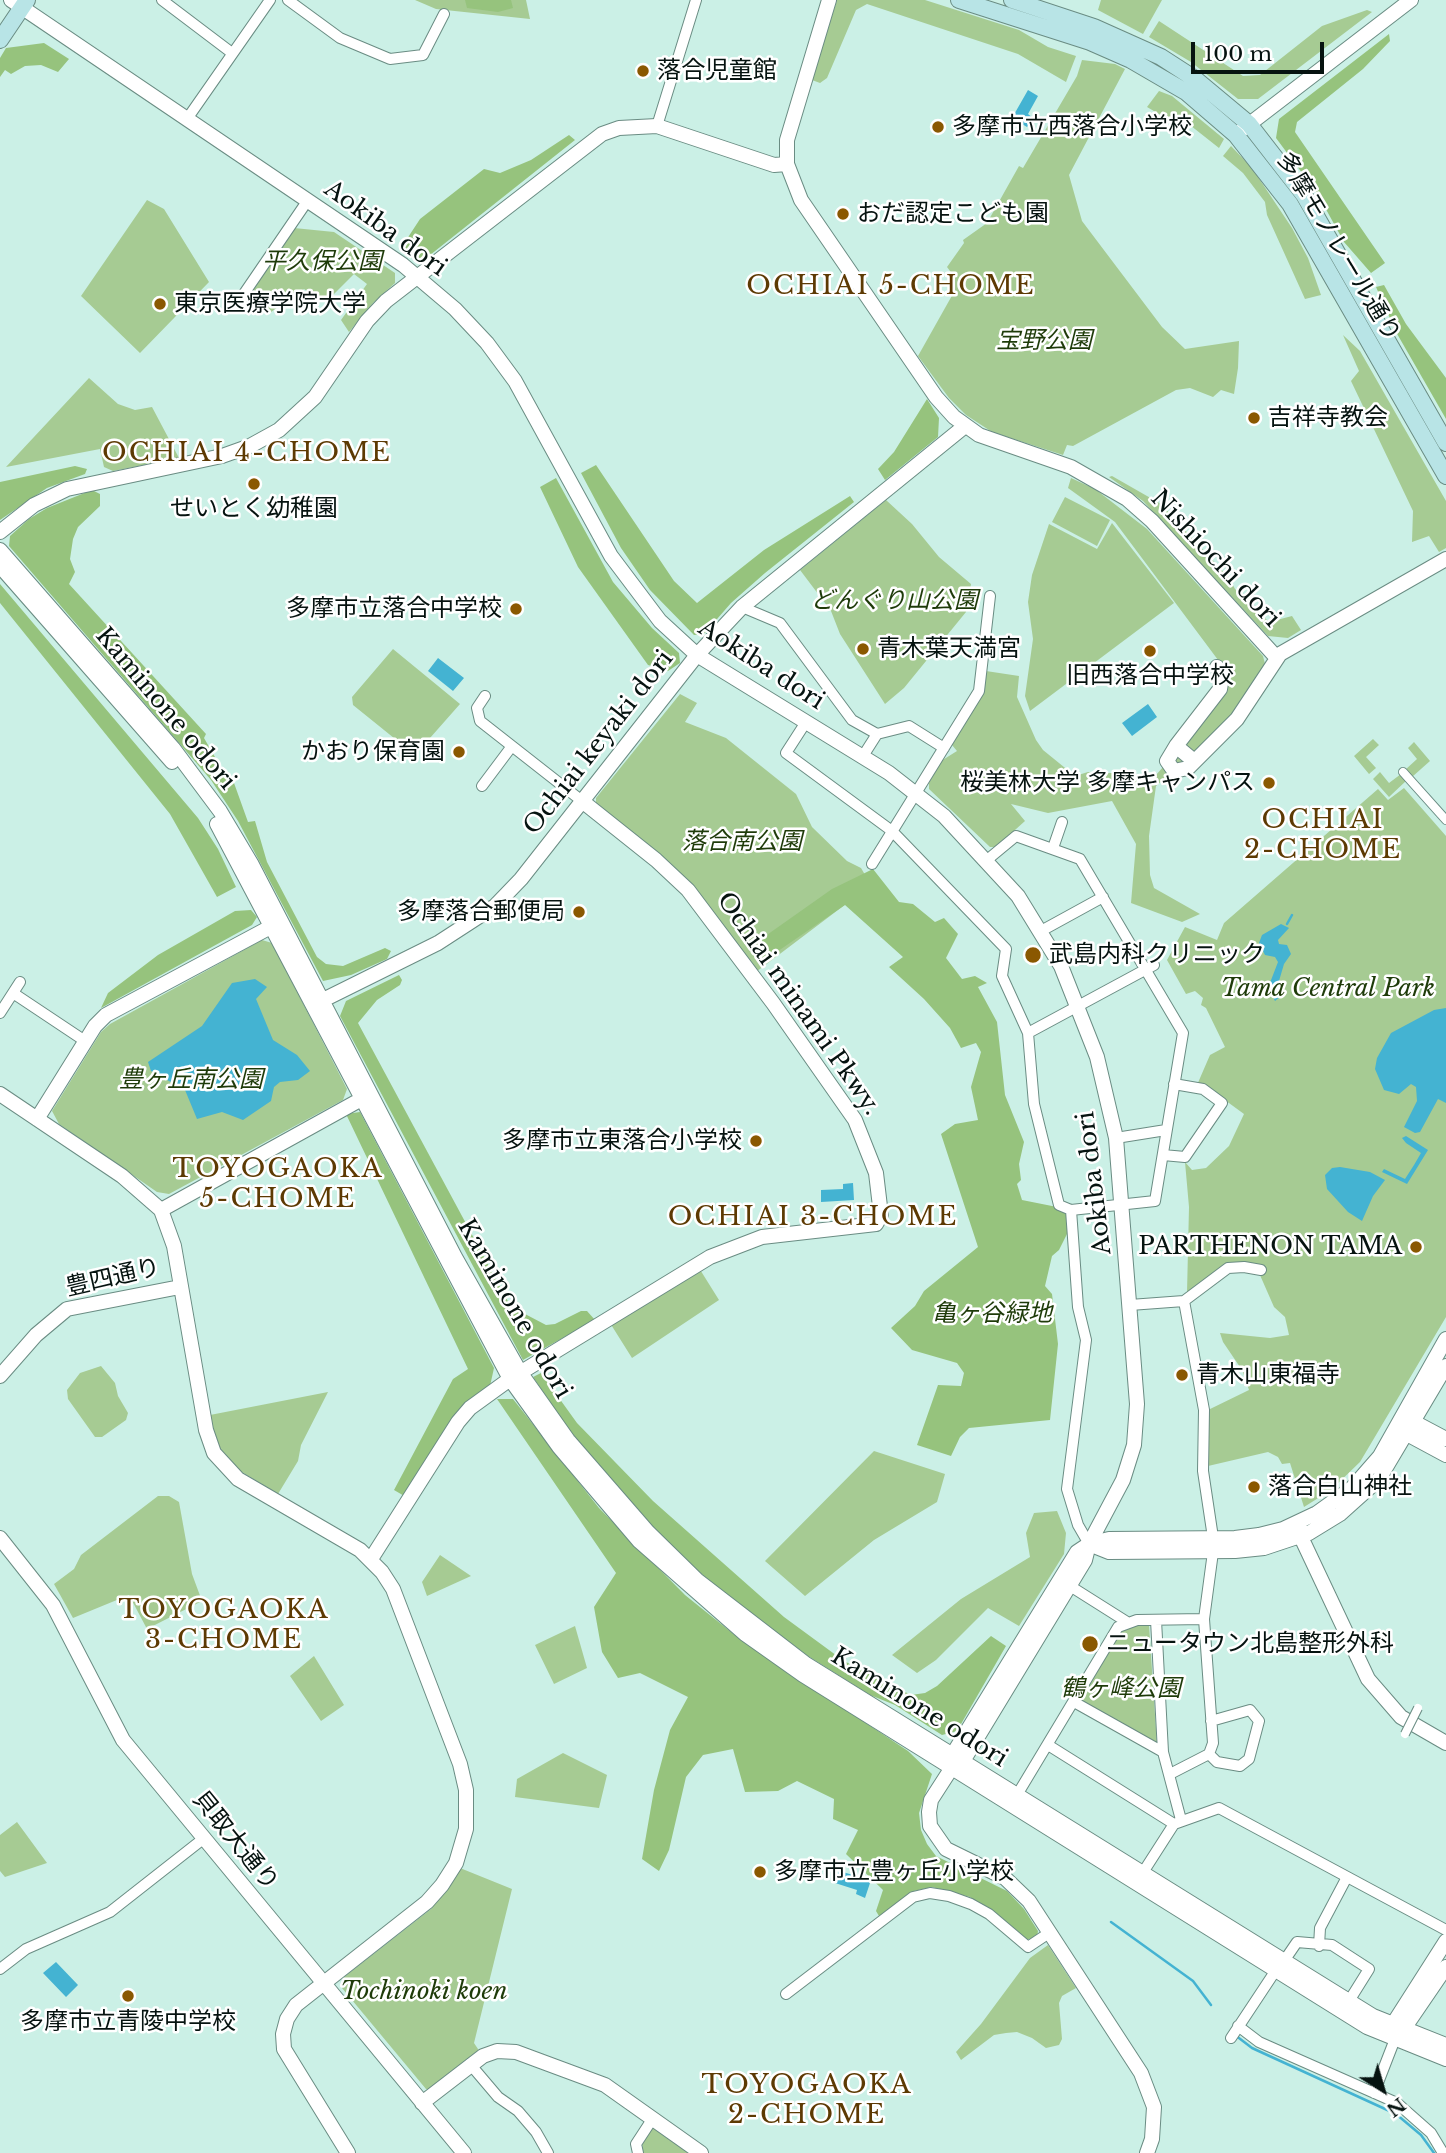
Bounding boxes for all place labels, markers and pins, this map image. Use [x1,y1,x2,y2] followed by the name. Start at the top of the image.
[657,57,777,85] place label: 落合児童館
[635,63,651,79] marker: 落合児童館
[952,113,1192,141] place label: 多摩市立西落合小学校
[930,119,946,135] marker: 多摩市立西落合小学校
[857,200,1049,228] place label: おだ認定こども園
[835,206,851,222] marker: おだ認定こども園
[174,290,366,318] place label: 東京医療学院大学
[152,296,168,312] marker: 東京医療学院大学
[1268,404,1388,432] place label: 吉祥寺教会
[1246,410,1262,426] marker: 吉祥寺教会
[246,476,262,492] marker: せいとく幼稚園
[170,495,338,523] place label: せいとく幼稚園
[286,595,502,623] place label: 多摩市立落合中学校
[508,601,524,617] marker: 多摩市立落合中学校
[877,635,1021,663] place label: 青木葉天満宮
[855,641,871,657] marker: 青木葉天満宮
[1142,643,1158,659] marker: 旧西落合中学校
[1066,662,1234,690] place label: 旧西落合中学校
[301,738,445,766] place label: かおり保育園
[451,744,467,760] marker: かおり保育園
[960,769,1255,797] place label: 桜美林大学 多摩キャンパス
[1261,775,1277,791] marker: 桜美林大学 多摩キャンパス
[397,898,565,926] place label: 多摩落合郵便局
[571,904,587,920] marker: 多摩落合郵便局
[1049,941,1265,969] place label: 武島内科クリニック
[1023,945,1043,965] marker: 武島内科クリニック
[502,1127,742,1155] place label: 多摩市立東落合小学校
[748,1133,764,1149] marker: 多摩市立東落合小学校
[1138,1233,1402,1261] place label: PARTHENON TAMA
[1408,1239,1424,1255] marker: PARTHENON TAMA
[1196,1361,1340,1389] place label: 青木山東福寺
[1174,1367,1190,1383] marker: 青木山東福寺
[1268,1473,1412,1501] place label: 落合白山神社
[1246,1479,1262,1495] marker: 落合白山神社
[1106,1630,1394,1658] place label: ニュータウン北島整形外科
[1080,1634,1100,1654] marker: ニュータウン北島整形外科
[774,1858,1014,1886] place label: 多摩市立豊ヶ丘小学校
[752,1864,768,1880] marker: 多摩市立豊ヶ丘小学校
[120,1988,136,2004] marker: 多摩市立青陵中学校
[20,2008,236,2036] place label: 多摩市立青陵中学校

